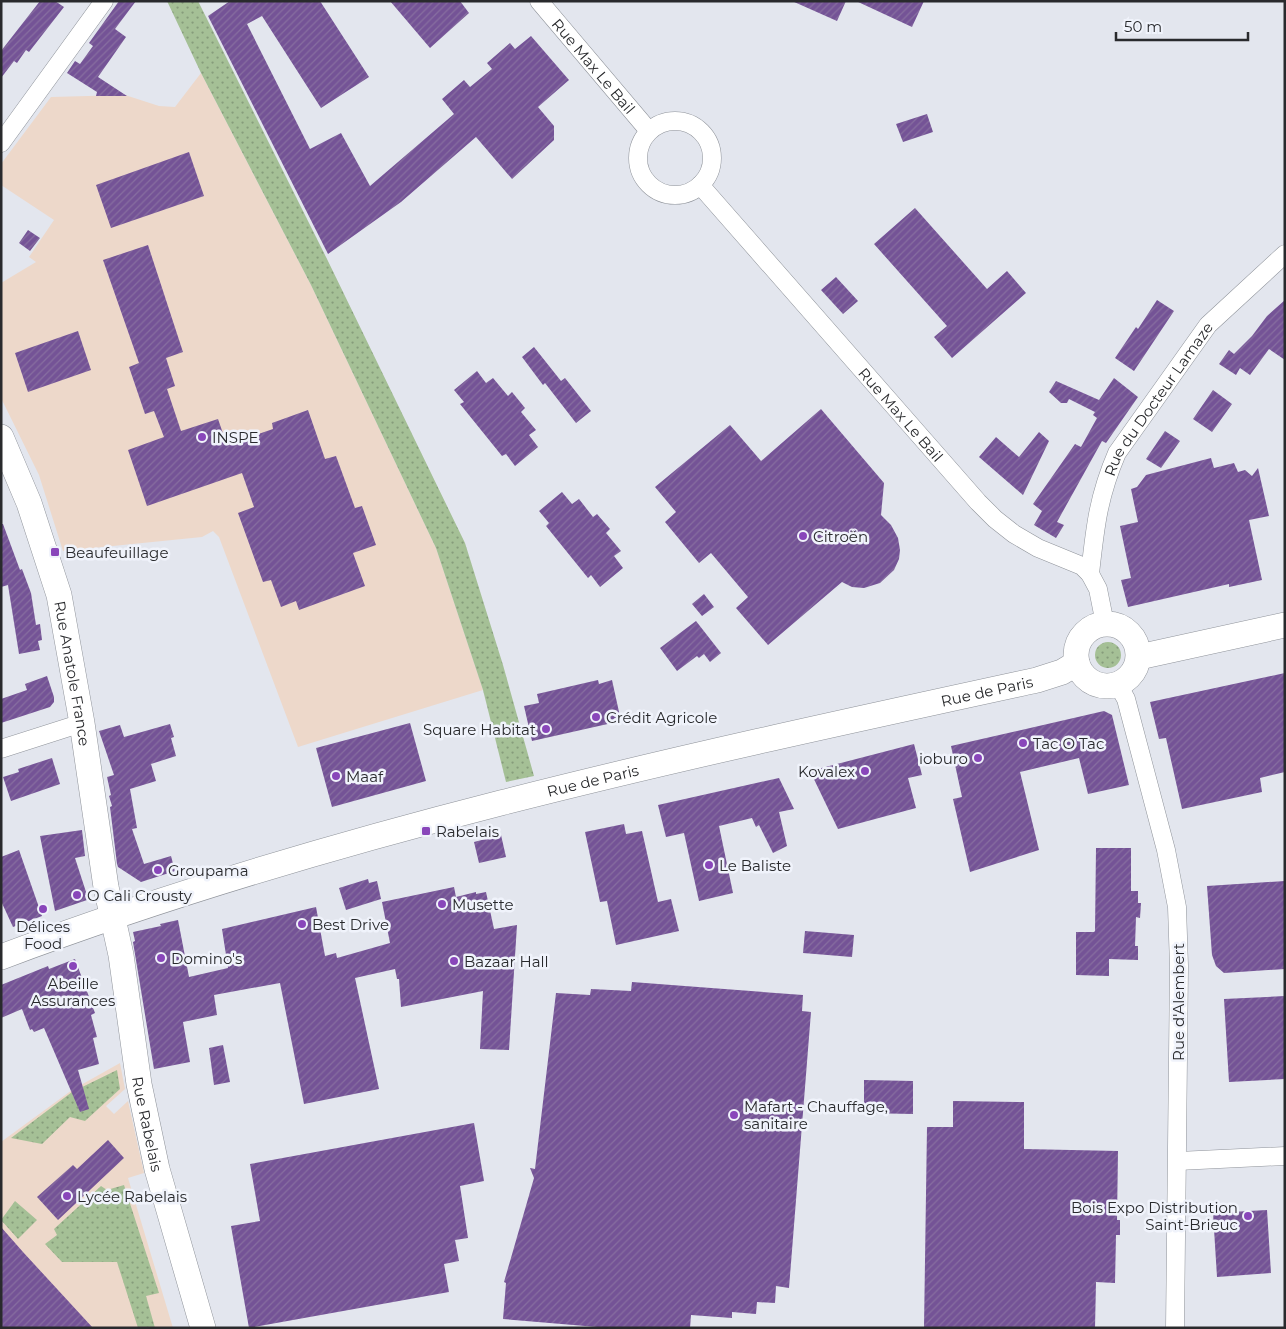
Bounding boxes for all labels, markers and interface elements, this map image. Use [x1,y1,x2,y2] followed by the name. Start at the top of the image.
[1116,10,1248,42] scale bar
[548,14,640,117] street label: Rue Max Le Bail
[1124,17,1162,36] text: 50 m
[1099,318,1217,478] street label: Rue du Docteur Lamaze
[855,363,948,465] street label: Rue Max Le Bail
[212,428,259,447] place label: INSPE
[196,431,208,443] marker: INSPE
[813,527,868,546] place label: Citroën
[797,530,809,542] marker: Citroën
[65,543,168,562] place label: Beaufeuillage
[49,546,61,558] marker: Beaufeuillage
[51,599,95,747] street label: Rue Anatole France
[939,672,1035,710] street label: Rue de Paris
[606,708,717,727] place label: Crédit Agricole
[590,711,602,723] marker: Crédit Agricole
[423,720,536,739] place label: Square Habitat
[540,723,552,735] marker: Square Habitat
[1033,734,1104,753] place label: Tac O Tac
[1017,737,1029,749] marker: Tac O Tac
[919,749,968,768] place label: ioburo
[972,752,984,764] marker: ioburo
[545,760,641,800] street label: Rue de Paris
[798,762,855,781] place label: Kovalex
[859,765,871,777] marker: Kovalex
[346,767,384,786] place label: Maaf
[330,770,342,782] marker: Maaf
[436,822,499,841] place label: Rabelais
[420,825,432,837] marker: Rabelais
[719,856,791,875] place label: Le Baliste
[703,859,715,871] marker: Le Baliste
[168,861,249,880] place label: Groupama
[152,864,164,876] marker: Groupama
[87,886,193,905] place label: O Cali Crousty
[71,889,83,901] marker: O Cali Crousty
[452,895,514,914] place label: Musette
[436,898,448,910] marker: Musette
[37,903,49,915] marker: Délices Food
[312,915,389,934] place label: Best Drive
[16,917,70,953] place label: Délices Food
[296,918,308,930] marker: Best Drive
[1169,943,1188,1061] street label: Rue d'Alembert
[171,949,242,968] place label: Domino's
[155,952,167,964] marker: Domino's
[464,952,549,971] place label: Bazaar Hall
[448,955,460,967] marker: Bazaar Hall
[67,960,79,972] marker: Abeille Assurances
[31,974,115,1010] place label: Abeille Assurances
[129,1075,167,1173] street label: Rue Rabelais
[744,1097,888,1133] place label: Mafart - Chauffage, sanitaire
[728,1109,740,1121] marker: Mafart - Chauffage, sanitaire
[77,1187,187,1206] place label: Lycée Rabelais
[61,1190,73,1202] marker: Lycée Rabelais
[1071,1198,1238,1234] place label: Bois Expo Distribution Saint-Brieuc
[1242,1210,1254,1222] marker: Bois Expo Distribution Saint-Brieuc

